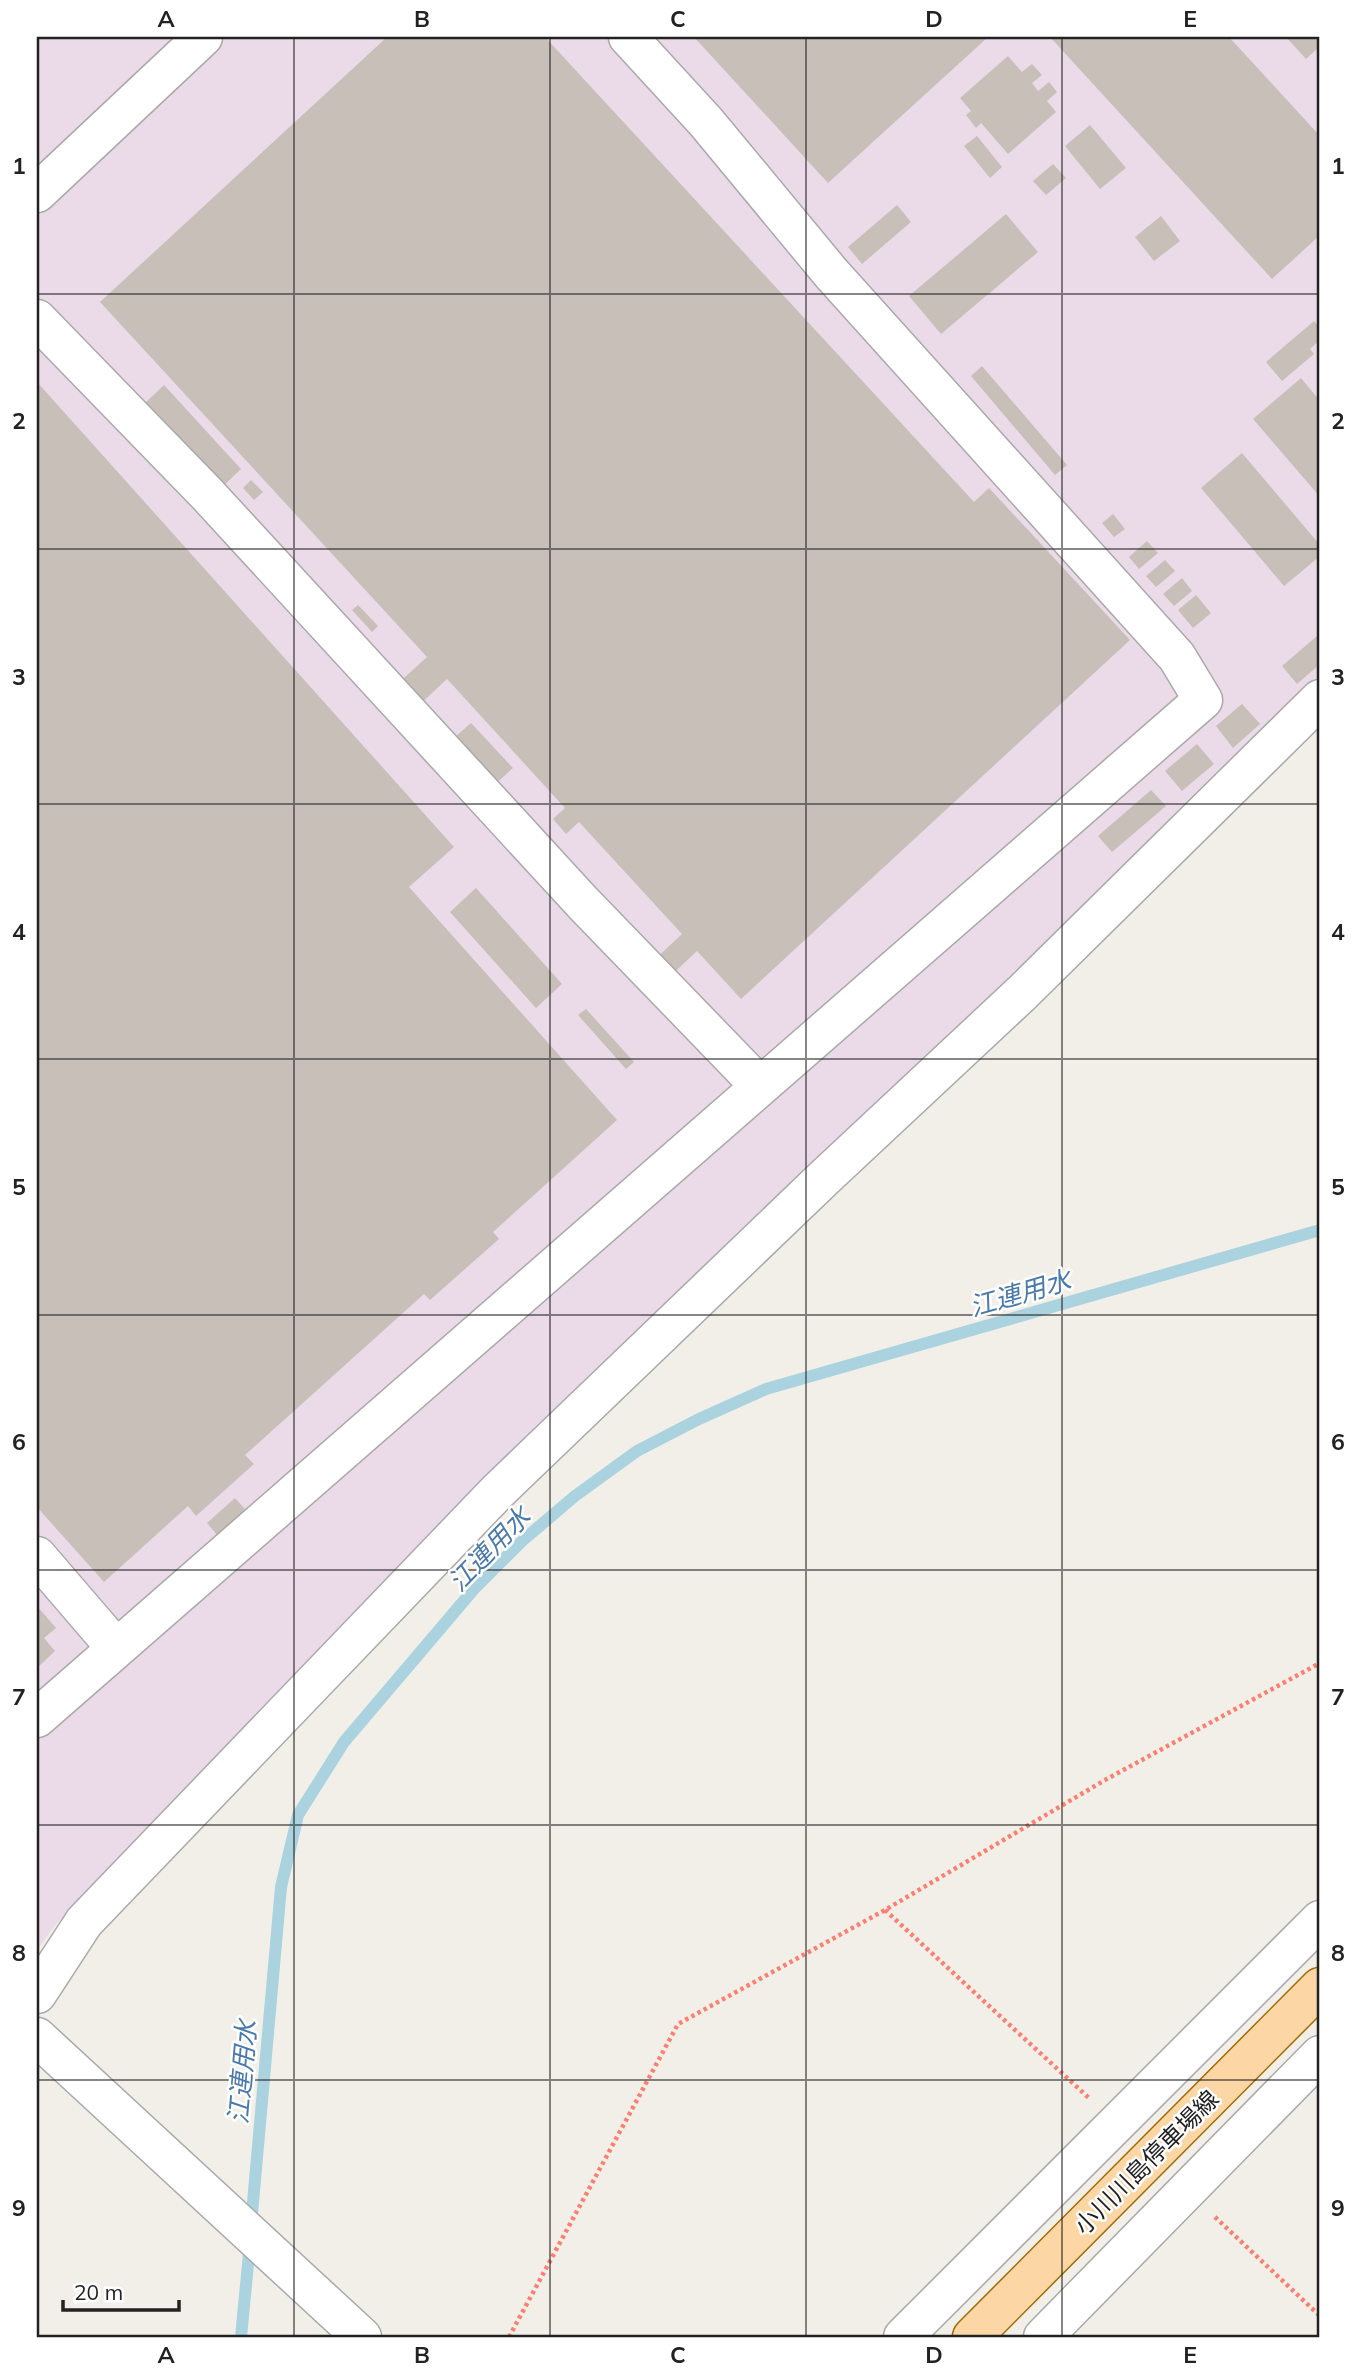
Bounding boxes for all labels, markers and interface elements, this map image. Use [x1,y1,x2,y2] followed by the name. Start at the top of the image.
[157,4,175,33] text: A
[414,4,430,33] text: B
[670,4,686,33] text: C
[925,4,943,33] text: D
[1183,4,1197,33] text: E
[12,151,26,180] text: 1
[1331,151,1345,180] text: 1
[12,406,26,435] text: 2
[1331,406,1345,435] text: 2
[12,662,26,691] text: 3
[1331,662,1345,691] text: 3
[12,917,26,946] text: 4
[1331,917,1345,946] text: 4
[12,1172,26,1201] text: 5
[1331,1172,1345,1201] text: 5
[965,1262,1077,1323] water label: 江連用水
[12,1427,26,1456] text: 6
[1331,1427,1345,1456] text: 6
[441,1498,539,1598] water label: 江連用水
[12,1682,26,1711] text: 7
[1331,1682,1345,1711] text: 7
[12,1938,26,1967] text: 8
[1331,1938,1345,1967] text: 8
[221,2016,263,2125] water label: 江連用水
[1068,2084,1224,2240] street label: 小川川島停車場線
[12,2193,26,2222] text: 9
[1331,2193,1345,2222] text: 9
[63,2269,178,2313] scale bar
[74,2279,123,2305] text: 20 m
[157,2340,175,2369] text: A
[414,2340,430,2369] text: B
[670,2340,686,2369] text: C
[925,2340,943,2369] text: D
[1183,2340,1197,2369] text: E

